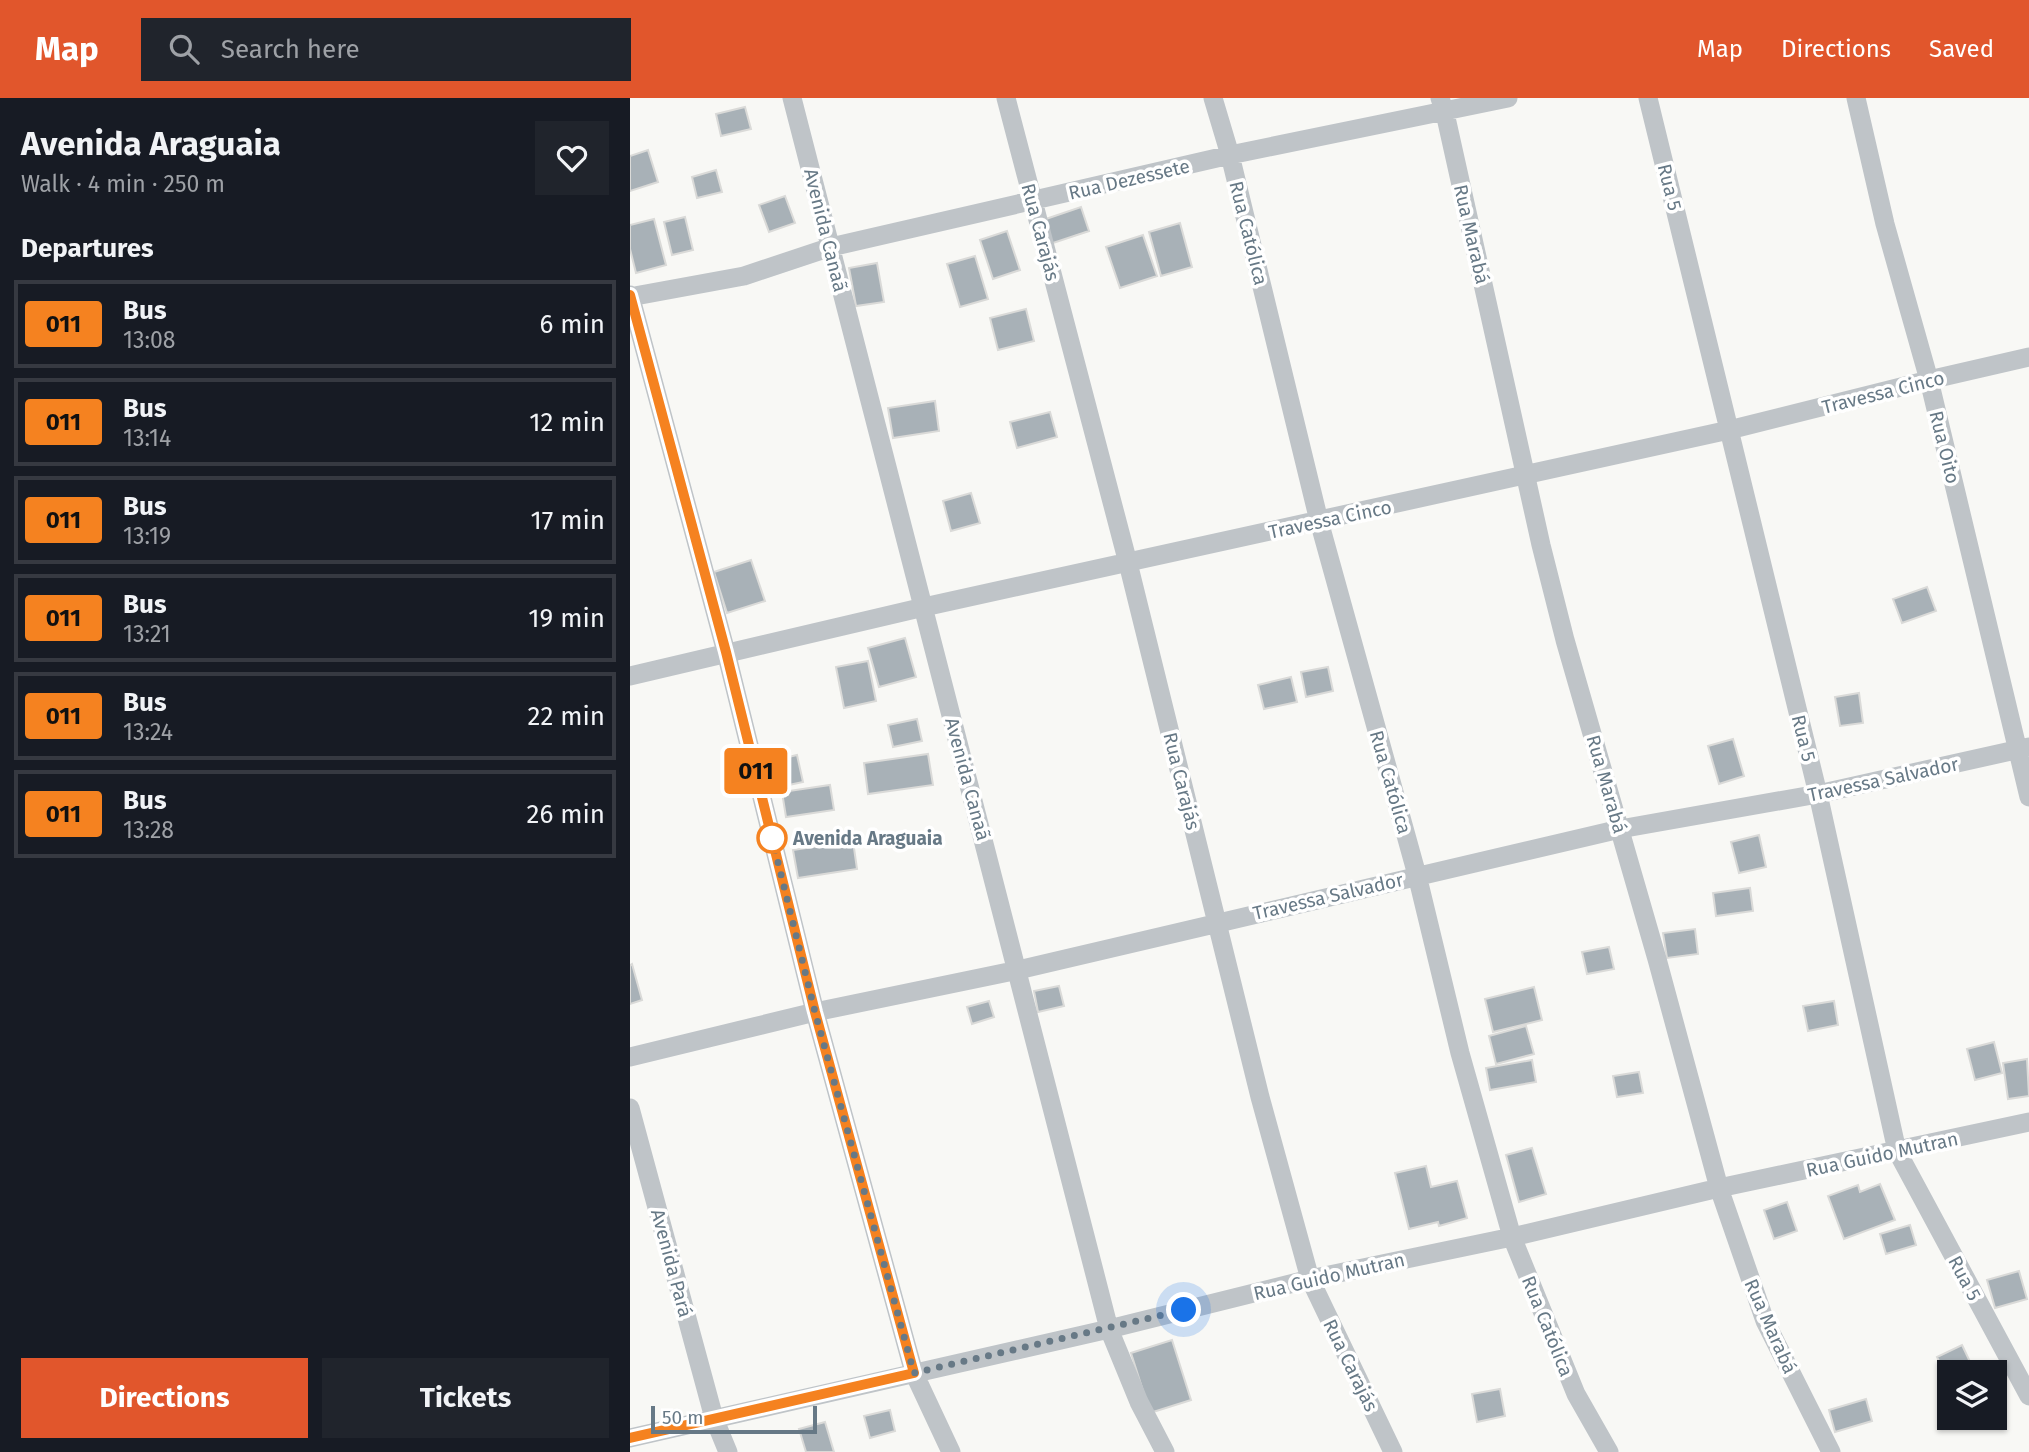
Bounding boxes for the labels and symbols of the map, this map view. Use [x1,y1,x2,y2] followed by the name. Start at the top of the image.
[1066,154,1192,205] street label: Rua Dezessete
[1653,161,1686,213] street label: Rua 5
[799,166,852,294] street label: Avenida Canaã
[1224,179,1273,288] street label: Rua Católica
[1016,181,1065,283] street label: Rua Carajás
[1449,182,1494,286] street label: Rua Marabá
[1820,366,1947,419] street label: Travessa Cinco
[1924,408,1965,486] street label: Rua Oito
[1266,495,1394,544] street label: Travessa Cinco
[1787,712,1820,764] street label: Rua 5
[940,715,995,843] street label: Avenida Canaã
[1365,728,1416,837] street label: Rua Católica
[1158,730,1205,832] street label: Rua Carajás
[1581,732,1632,836] street label: Rua Marabá
[716,748,796,794] line badge: 011
[1806,752,1961,807] street label: Travessa Salvador
[757,823,787,853] marker: Avenida Araguaia
[792,827,943,850] place label: Avenida Araguaia
[1251,868,1406,925] street label: Travessa Salvador
[1804,1127,1960,1182] street label: Rua Guido Mutran
[646,1207,697,1320] street label: Avenida Pará
[1251,1248,1407,1305] street label: Rua Guido Mutran
[1943,1252,1986,1305] street label: Rua 5
[1517,1272,1578,1380] street label: Rua Católica
[1739,1275,1802,1377] street label: Rua Marabá
[1166,1292,1201,1327] your location
[1318,1315,1383,1415] street label: Rua Carajás
[651,1403,817,1435] scale bar

